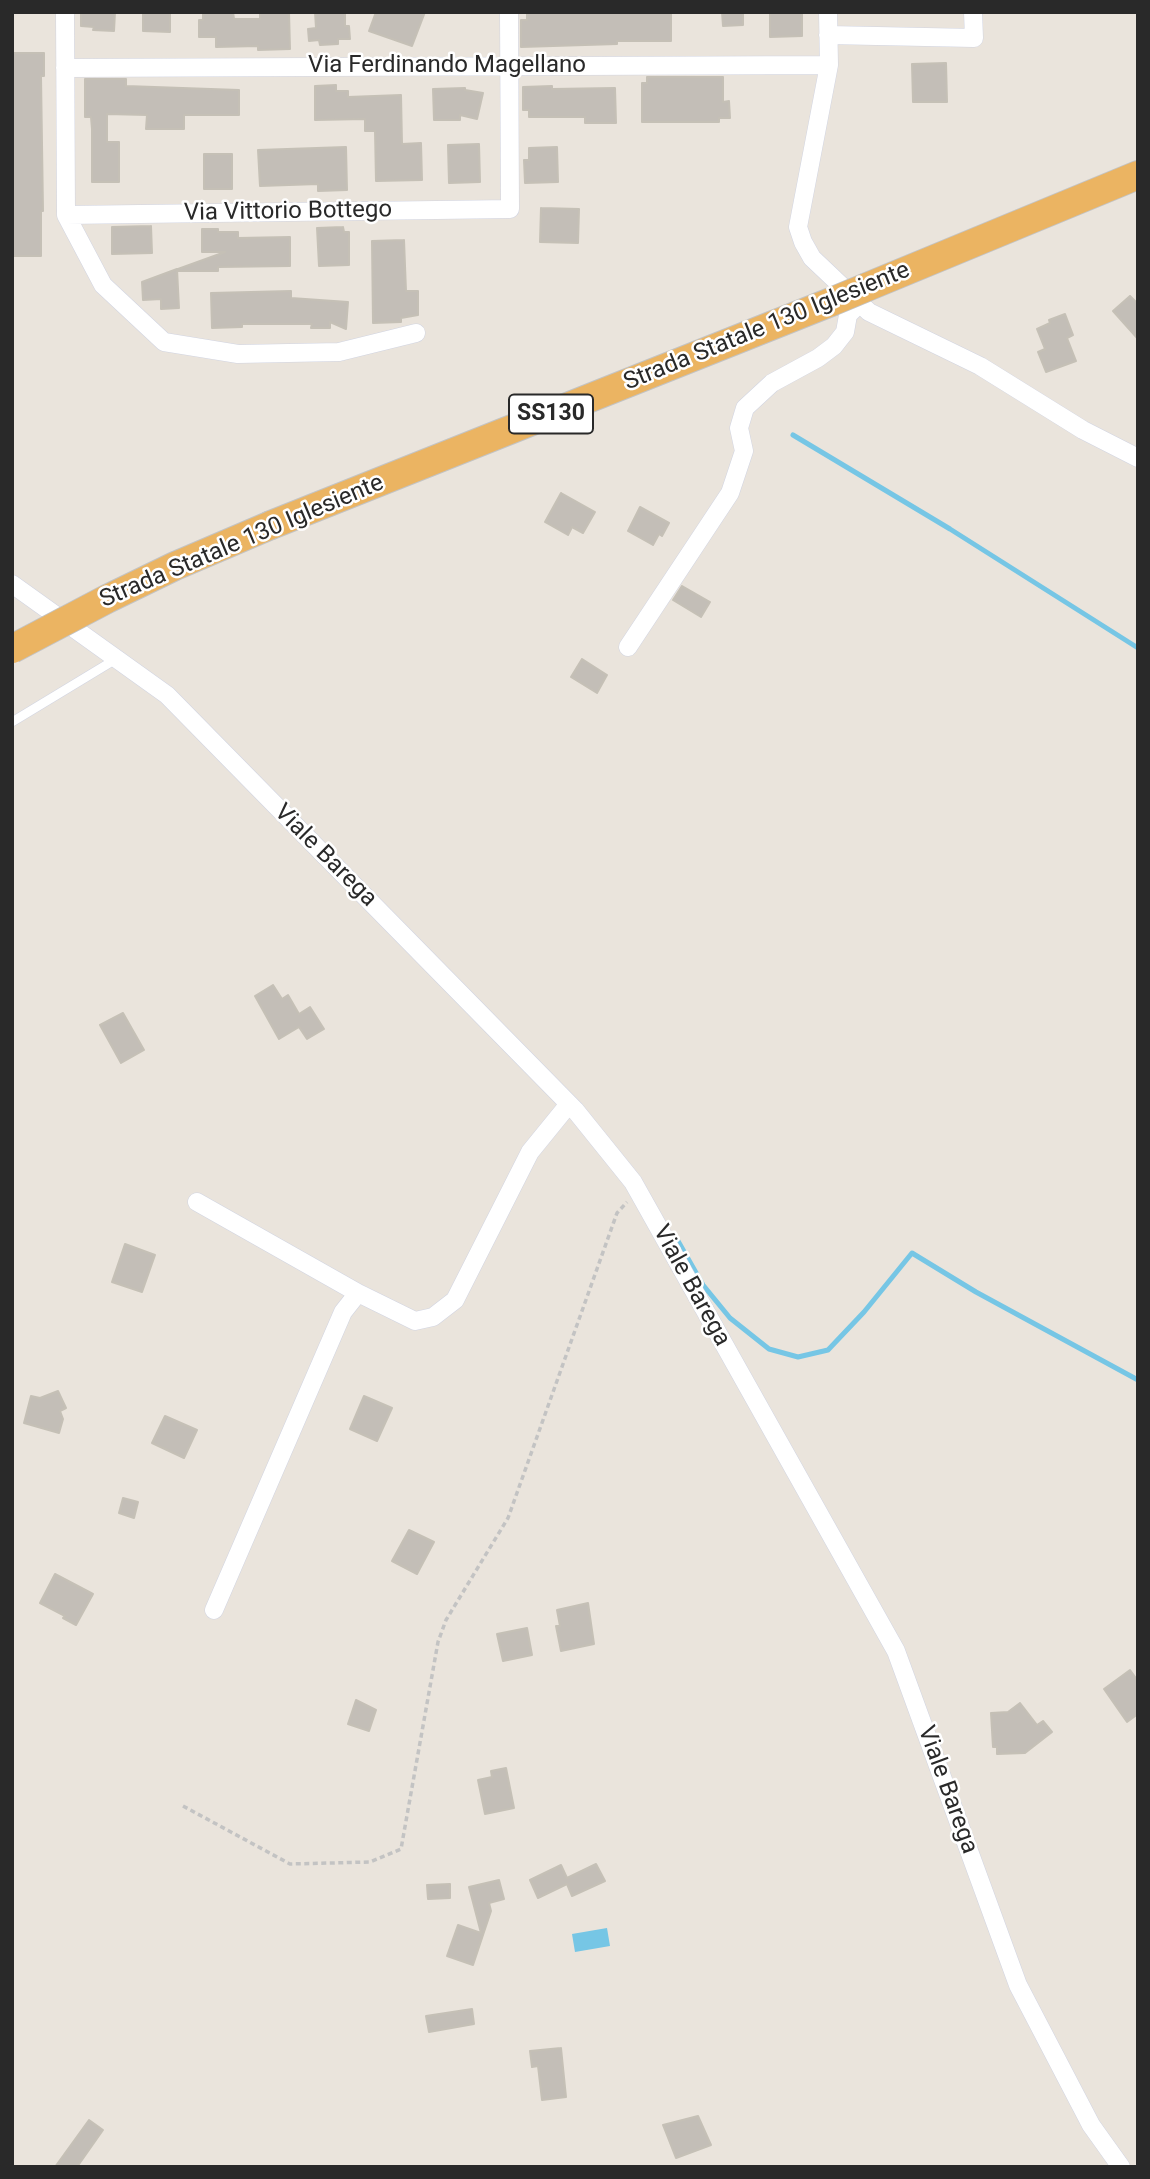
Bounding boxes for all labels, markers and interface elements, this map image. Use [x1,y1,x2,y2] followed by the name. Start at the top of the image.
[308,52,586,80] street label: Via Ferdinando Magellano
[184,196,392,228] street label: Via Vittorio Bottego
[620,256,914,398] street label: Strada Statale 130 Iglesiente
[509,394,593,434] road number: SS130
[96,469,388,615] street label: Strada Statale 130 Iglesiente
[267,798,383,914] street label: Viale Barega
[646,1220,736,1352] street label: Viale Barega
[911,1722,983,1858] street label: Viale Barega

